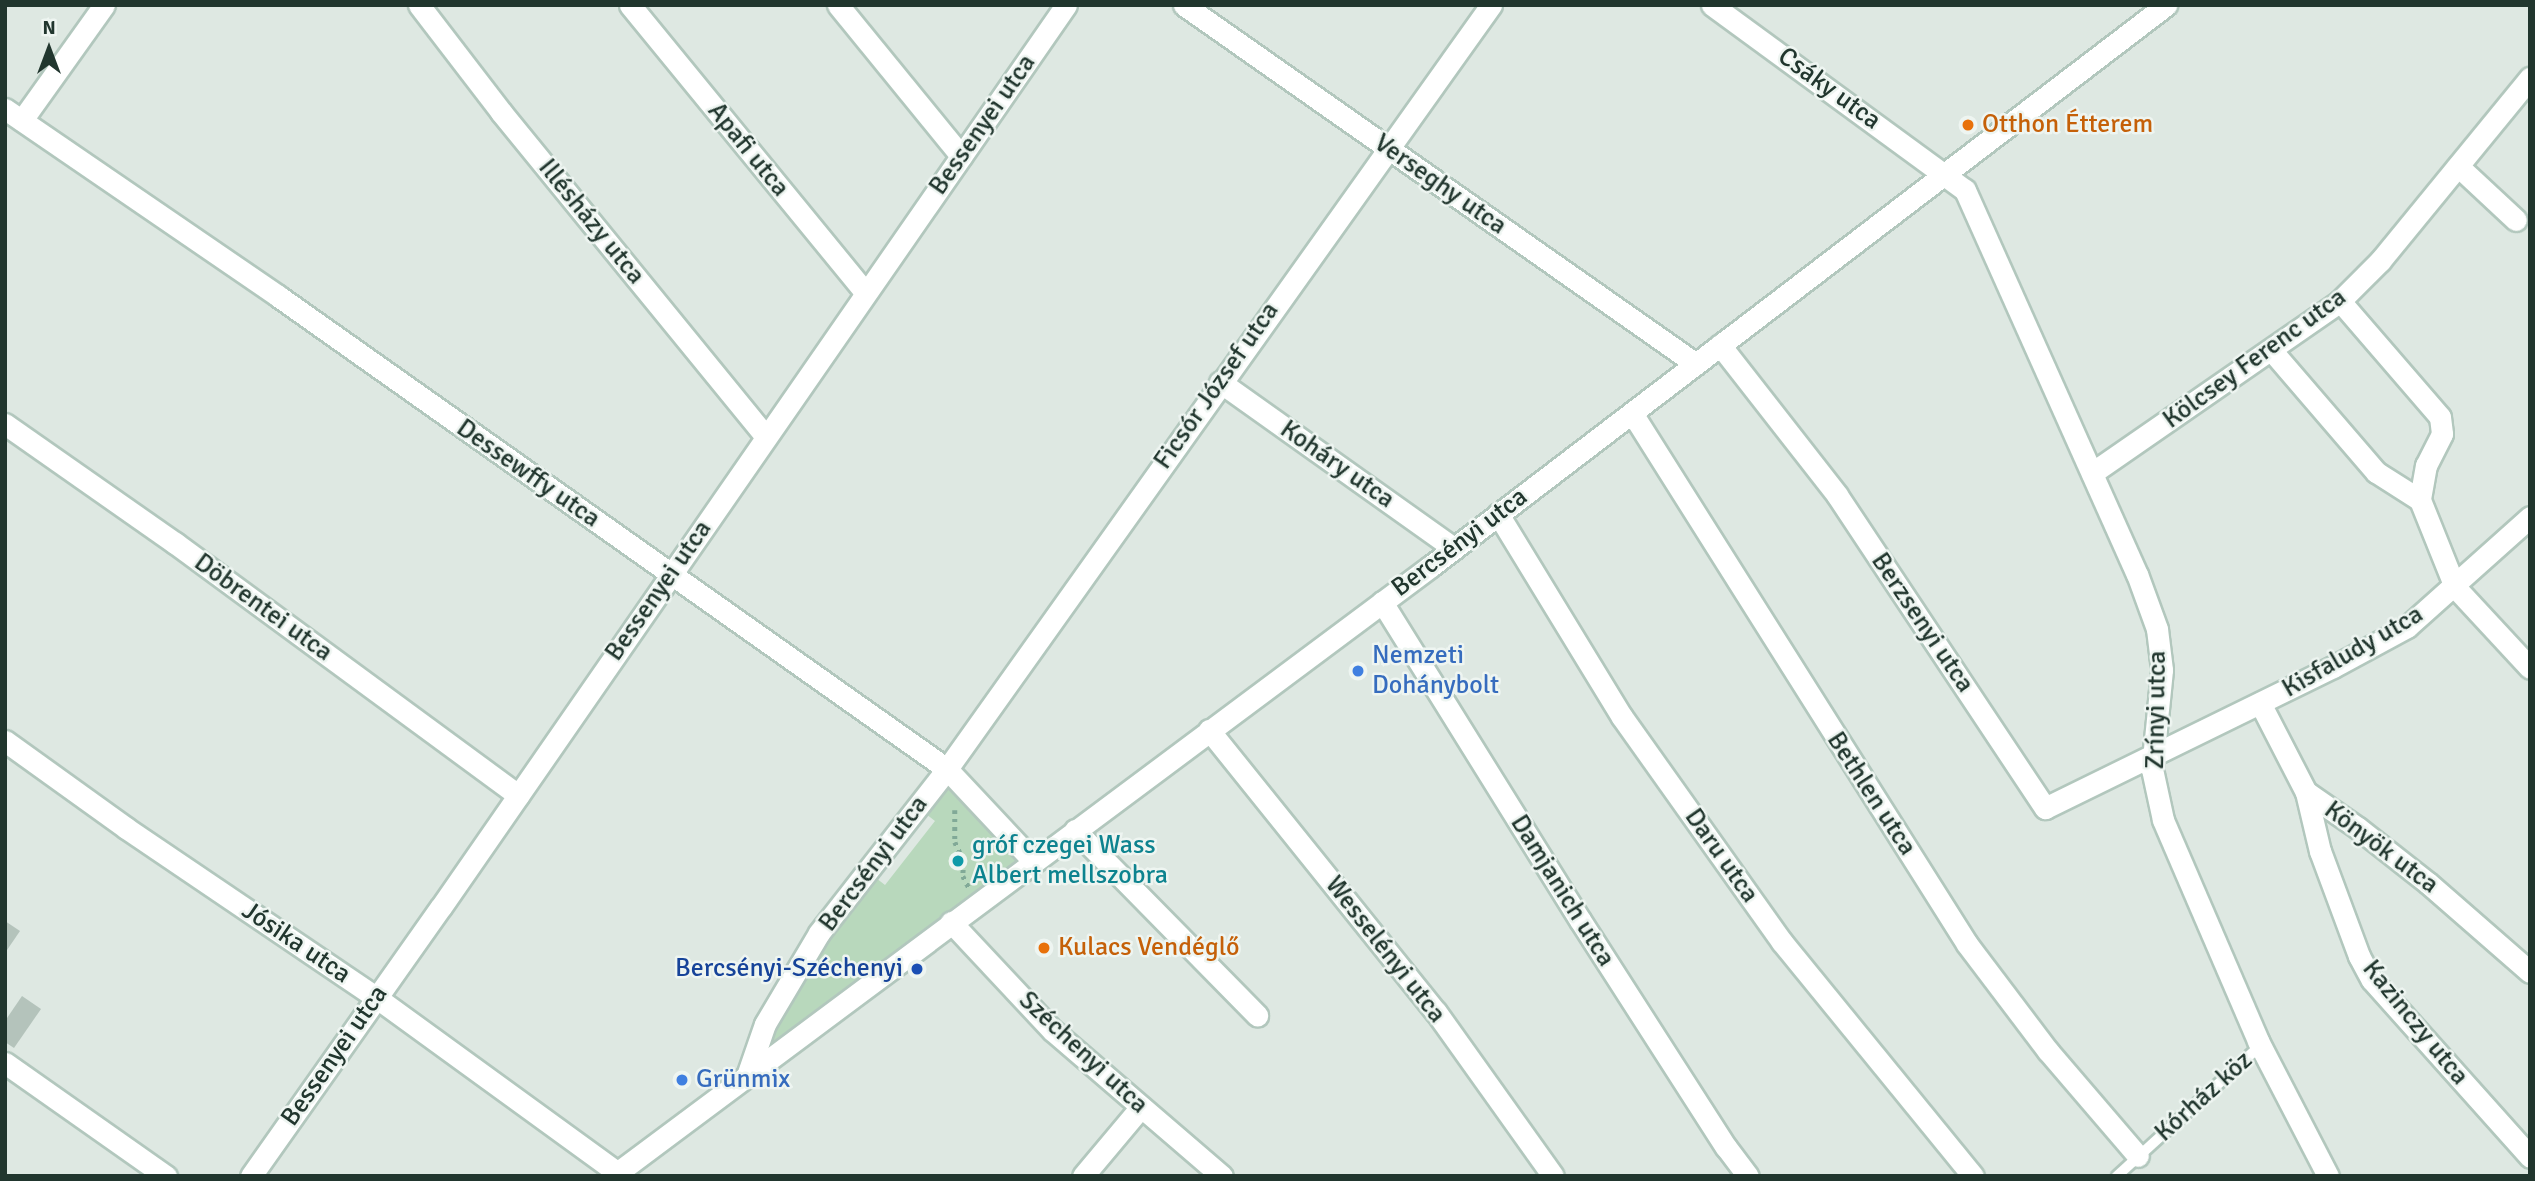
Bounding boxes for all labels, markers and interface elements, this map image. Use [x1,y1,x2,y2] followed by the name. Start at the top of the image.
[14,14,84,84] north arrow
[42,16,56,40] text: N
[1771,41,1887,137] street label: Csáky utca
[923,49,1043,201] street label: Bessenyei utca
[701,97,795,203] street label: Apafi utca
[1982,109,2153,141] place label: Otthon Étterem
[1960,117,1976,133] marker: Otthon Étterem
[1368,128,1512,242] street label: Verseghy utca
[531,153,651,291] street label: Illésházy utca
[2157,282,2353,436] street label: Kölcsey Ferenc utca
[1148,296,1286,476] street label: Ficsór József utca
[450,413,606,535] street label: Dessewffy utca
[1274,414,1400,516] street label: Koháry utca
[1386,482,1534,604] street label: Bercsényi utca
[599,515,719,667] street label: Bessenyei utca
[188,547,338,669] street label: Döbrentei utca
[1864,547,1980,699] street label: Berzsenyi utca
[2277,599,2429,705] street label: Kisfaludy utca
[1372,640,1499,702] place label: Nemzeti Dohánybolt
[2140,650,2174,770] street label: Zrínyi utca
[1350,663,1366,679] marker: Nemzeti Dohánybolt
[1820,726,1922,862] street label: Bethlen utca
[813,790,935,938] street label: Bercsényi utca
[2318,795,2444,901] street label: Könyök utca
[1677,803,1765,909] street label: Daru utca
[1503,809,1621,973] street label: Damjanich utca
[972,830,1168,892] place label: gróf czegei Wass Albert mellszobra
[950,853,966,869] marker: gróf czegei Wass Albert mellszobra
[1318,870,1452,1030] street label: Wesselényi utca
[236,895,356,991] street label: Jósika utca
[1058,932,1240,964] place label: Kulacs Vendéglő
[1036,940,1052,956] marker: Kulacs Vendéglő
[675,953,903,985] place label: Bercsényi-Széchenyi
[2355,954,2475,1092] street label: Kazinczy utca
[909,961,925,977] marker: Bercsényi-Széchenyi
[275,980,395,1132] street label: Bessenyei utca
[1012,985,1154,1121] street label: Széchenyi utca
[2149,1045,2259,1149] street label: Kórház köz
[696,1064,790,1096] place label: Grünmix
[674,1072,690,1088] marker: Grünmix

